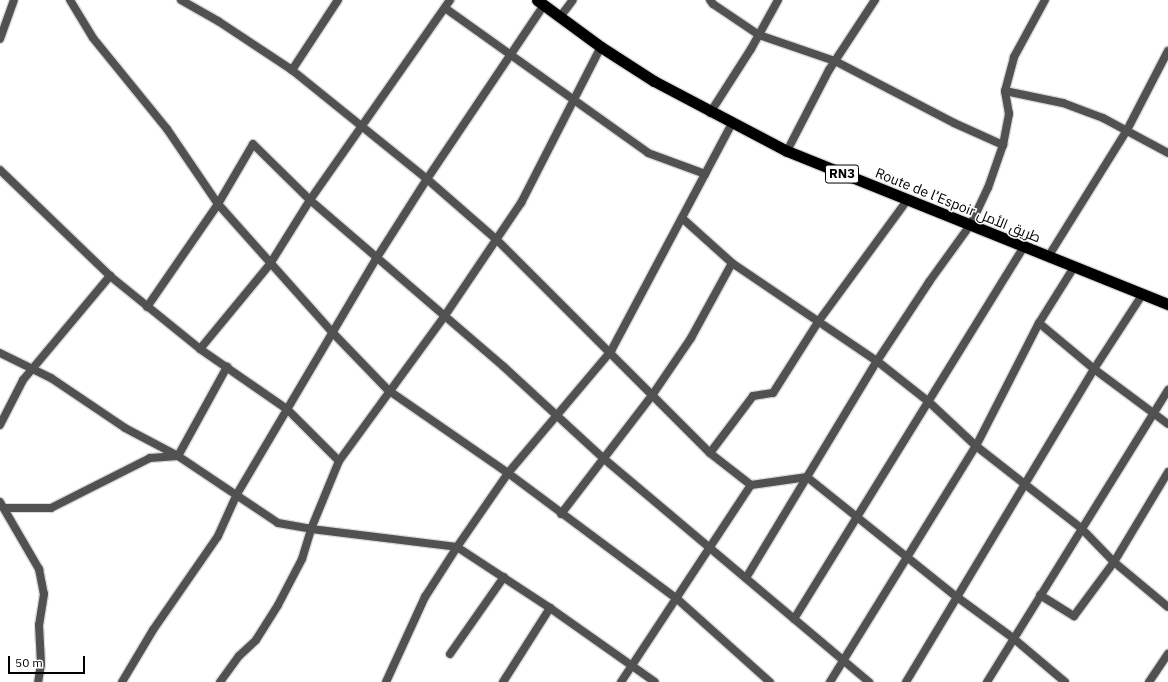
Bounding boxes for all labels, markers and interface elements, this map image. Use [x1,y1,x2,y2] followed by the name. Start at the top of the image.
[825,163,859,185] road number: RN3
[873,164,1043,246] street label: Route de l’Espoir طريق الأمل
[10,648,87,674] scale bar
[15,655,43,670] text: 50 m

